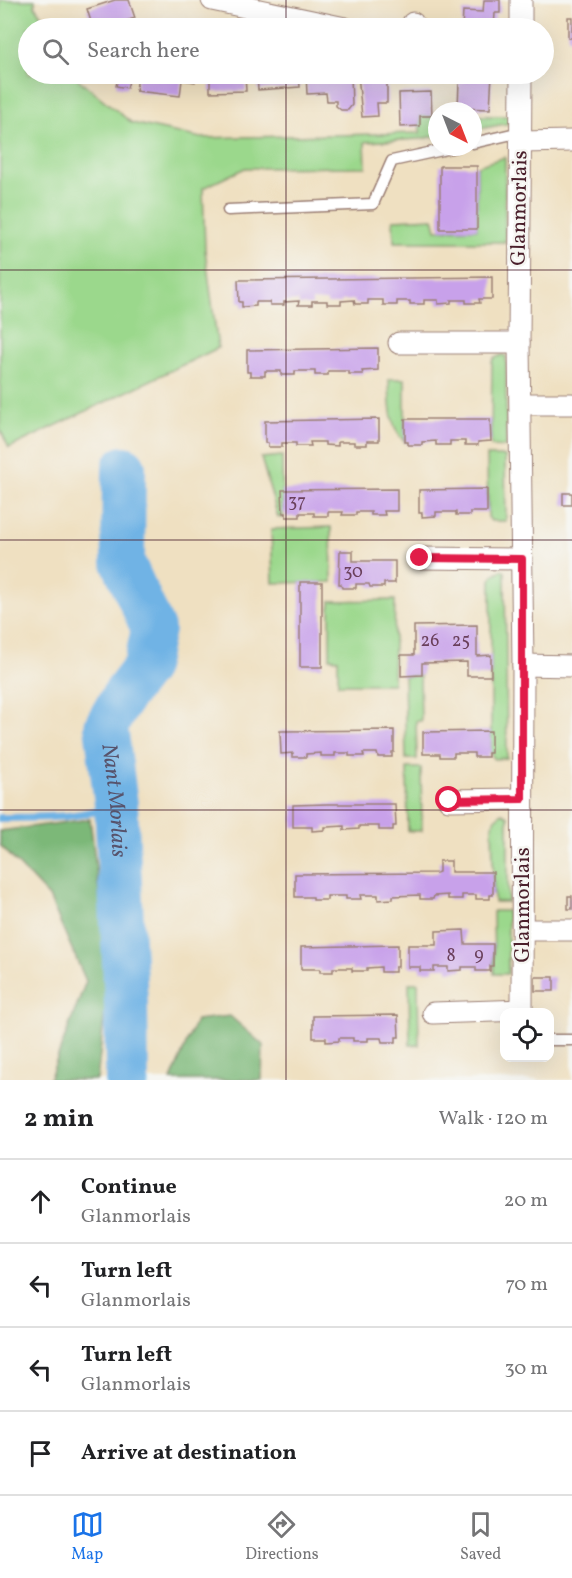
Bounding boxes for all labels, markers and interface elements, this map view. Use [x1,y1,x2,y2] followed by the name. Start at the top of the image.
[18,18,554,84] search box
[39,35,72,68] icon: search
[87,36,200,67] text: Search here
[428,102,482,156] north arrow
[504,150,536,266] street label: Glanmorlais
[288,490,306,515] house number: 37
[406,544,432,570] route end
[343,560,363,585] house number: 30
[421,629,439,654] house number: 26
[452,629,470,654] house number: 25
[93,742,134,858] water label: Nant Morlais
[435,786,461,812] route start
[509,847,538,963] street label: Glanmorlais
[474,943,484,968] house number: 9
[446,944,456,969] house number: 8
[500,1008,554,1062] map controls
[500,1008,554,1062] button: locate
[24,1101,94,1137] text: 2 min
[439,1105,548,1133] text: Walk · 120 m
[81,1172,177,1203] text: Continue
[24,1185,57,1218] icon: ahead
[504,1187,548,1215] text: 20 m
[81,1203,191,1231] text: Glanmorlais
[81,1256,172,1287] text: Turn left
[24,1269,57,1302] icon: left
[505,1271,548,1299] text: 70 m
[81,1287,191,1315] text: Glanmorlais
[81,1340,172,1371] text: Turn left
[24,1353,57,1386] icon: left
[504,1355,548,1383] text: 30 m
[81,1371,191,1399] text: Glanmorlais
[24,1437,57,1470] icon: arrive
[81,1438,297,1469] text: Arrive at destination
[71,1508,104,1566] tab: Map
[245,1508,319,1566] tab: Directions
[460,1508,501,1566] tab: Saved

